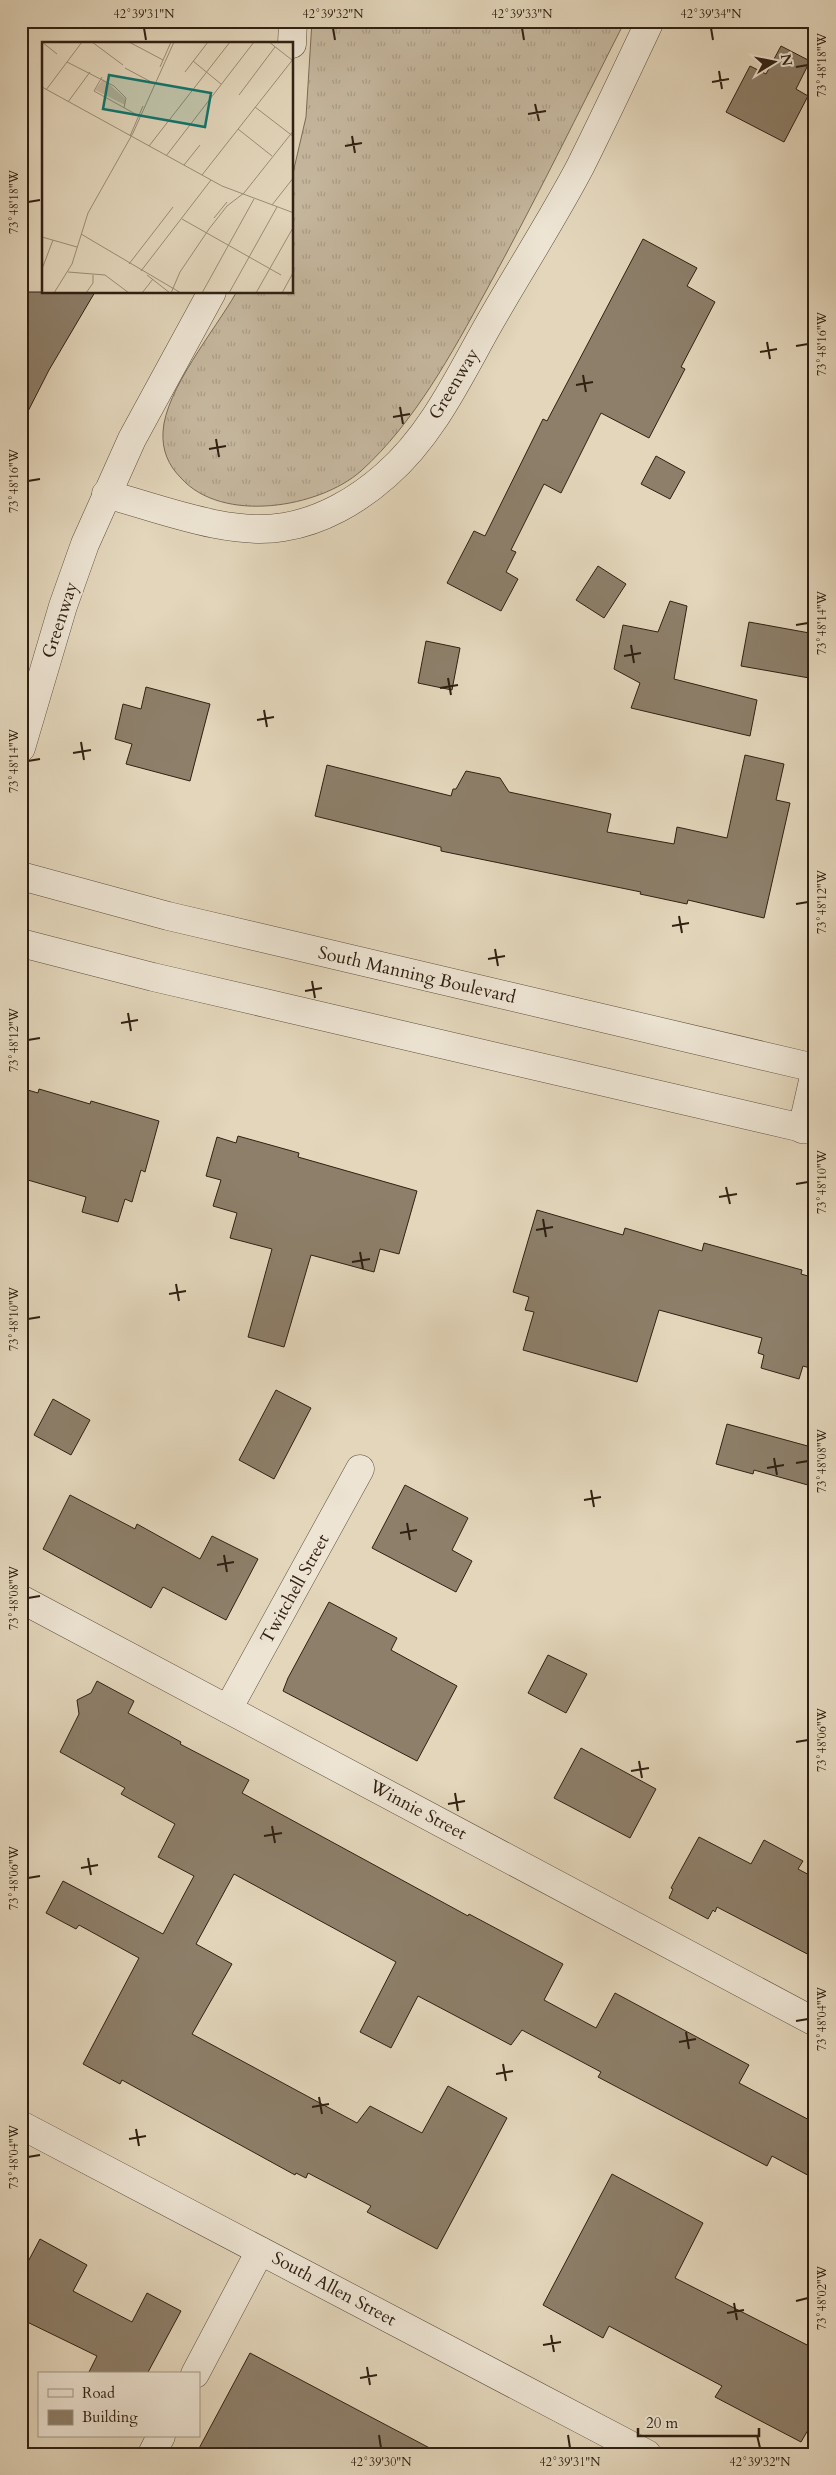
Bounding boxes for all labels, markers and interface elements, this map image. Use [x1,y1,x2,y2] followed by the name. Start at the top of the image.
[114,6,175,22] text: 42°39'31"N
[303,6,364,22] text: 42°39'32"N
[492,6,553,22] text: 42°39'33"N
[681,6,742,22] text: 42°39'34"N
[814,32,830,97] text: 73°48'18"W
[748,38,798,88] north arrow
[42,42,294,294] inset map
[776,52,797,67] text: N
[6,169,22,234] text: 73°48'18"W
[814,311,830,376] text: 73°48'16"W
[423,343,485,424] street label: Greenway
[6,448,22,513] text: 73°48'16"W
[36,578,84,661] street label: Greenway
[814,590,830,655] text: 73°48'14"W
[6,728,22,793] text: 73°48'14"W
[814,869,830,934] text: 73°48'12"W
[316,940,519,1010] street label: South Manning Boulevard
[6,1007,22,1072] text: 73°48'12"W
[814,1149,830,1214] text: 73°48'10"W
[6,1286,22,1351] text: 73°48'10"W
[814,1428,830,1493] text: 73°48'08"W
[255,1529,336,1648] street label: Twitchell Street
[6,1565,22,1630] text: 73°48'08"W
[814,1707,830,1772] text: 73°48'06"W
[364,1773,471,1846] street label: Winnie Street
[6,1845,22,1910] text: 73°48'06"W
[814,1986,830,2051] text: 73°48'04"W
[6,2124,22,2189] text: 73°48'04"W
[267,2246,401,2332] street label: South Allen Street
[814,2265,830,2330] text: 73°48'02"W
[38,2372,200,2438] legend
[82,2383,115,2403] text: Road
[638,2405,760,2437] scale bar
[82,2407,138,2427] text: Building
[646,2413,678,2433] text: 20 m
[351,2454,412,2470] text: 42°39'30"N
[540,2454,601,2470] text: 42°39'31"N
[730,2454,791,2470] text: 42°39'32"N

